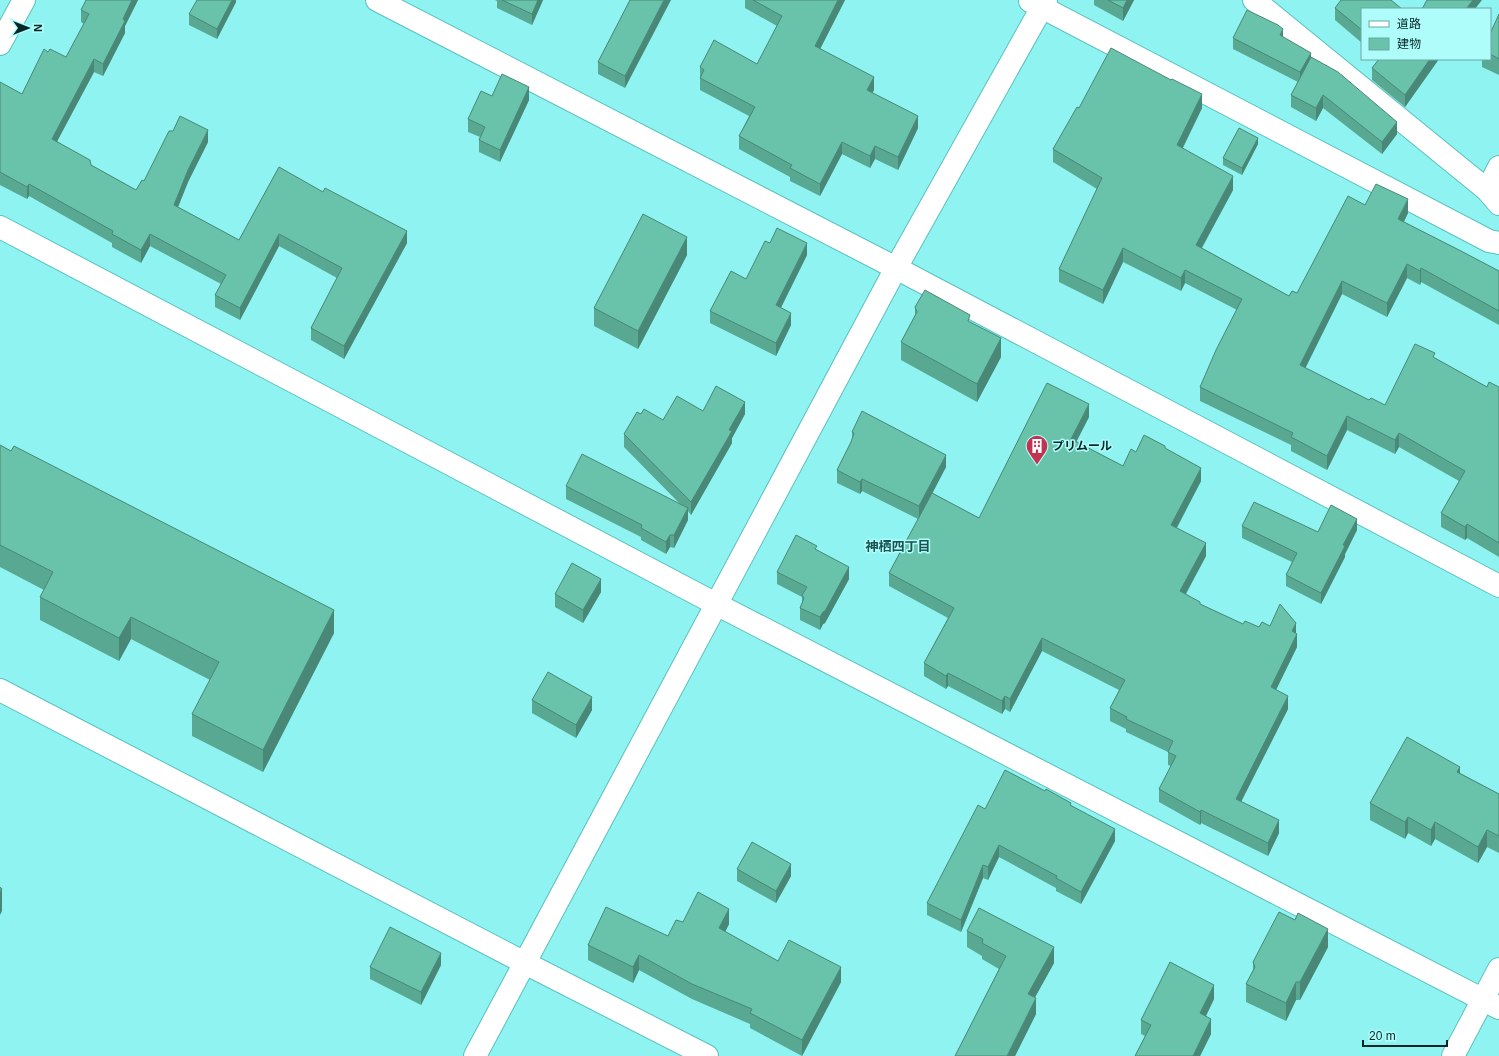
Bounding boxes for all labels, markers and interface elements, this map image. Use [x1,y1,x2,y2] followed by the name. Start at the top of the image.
[8,8,48,48] north arrow
[1361,8,1491,60] legend
[1397,17,1421,31] text: 道路
[32,24,44,32] text: N
[1397,37,1421,51] text: 建物
[1024,433,1050,466] building icon: プリムール
[1052,439,1112,453] place label: プリムール
[865,539,931,554] district label: 神栖四丁目
[1363,1022,1447,1048] scale bar
[1369,1029,1396,1043] text: 20 m

